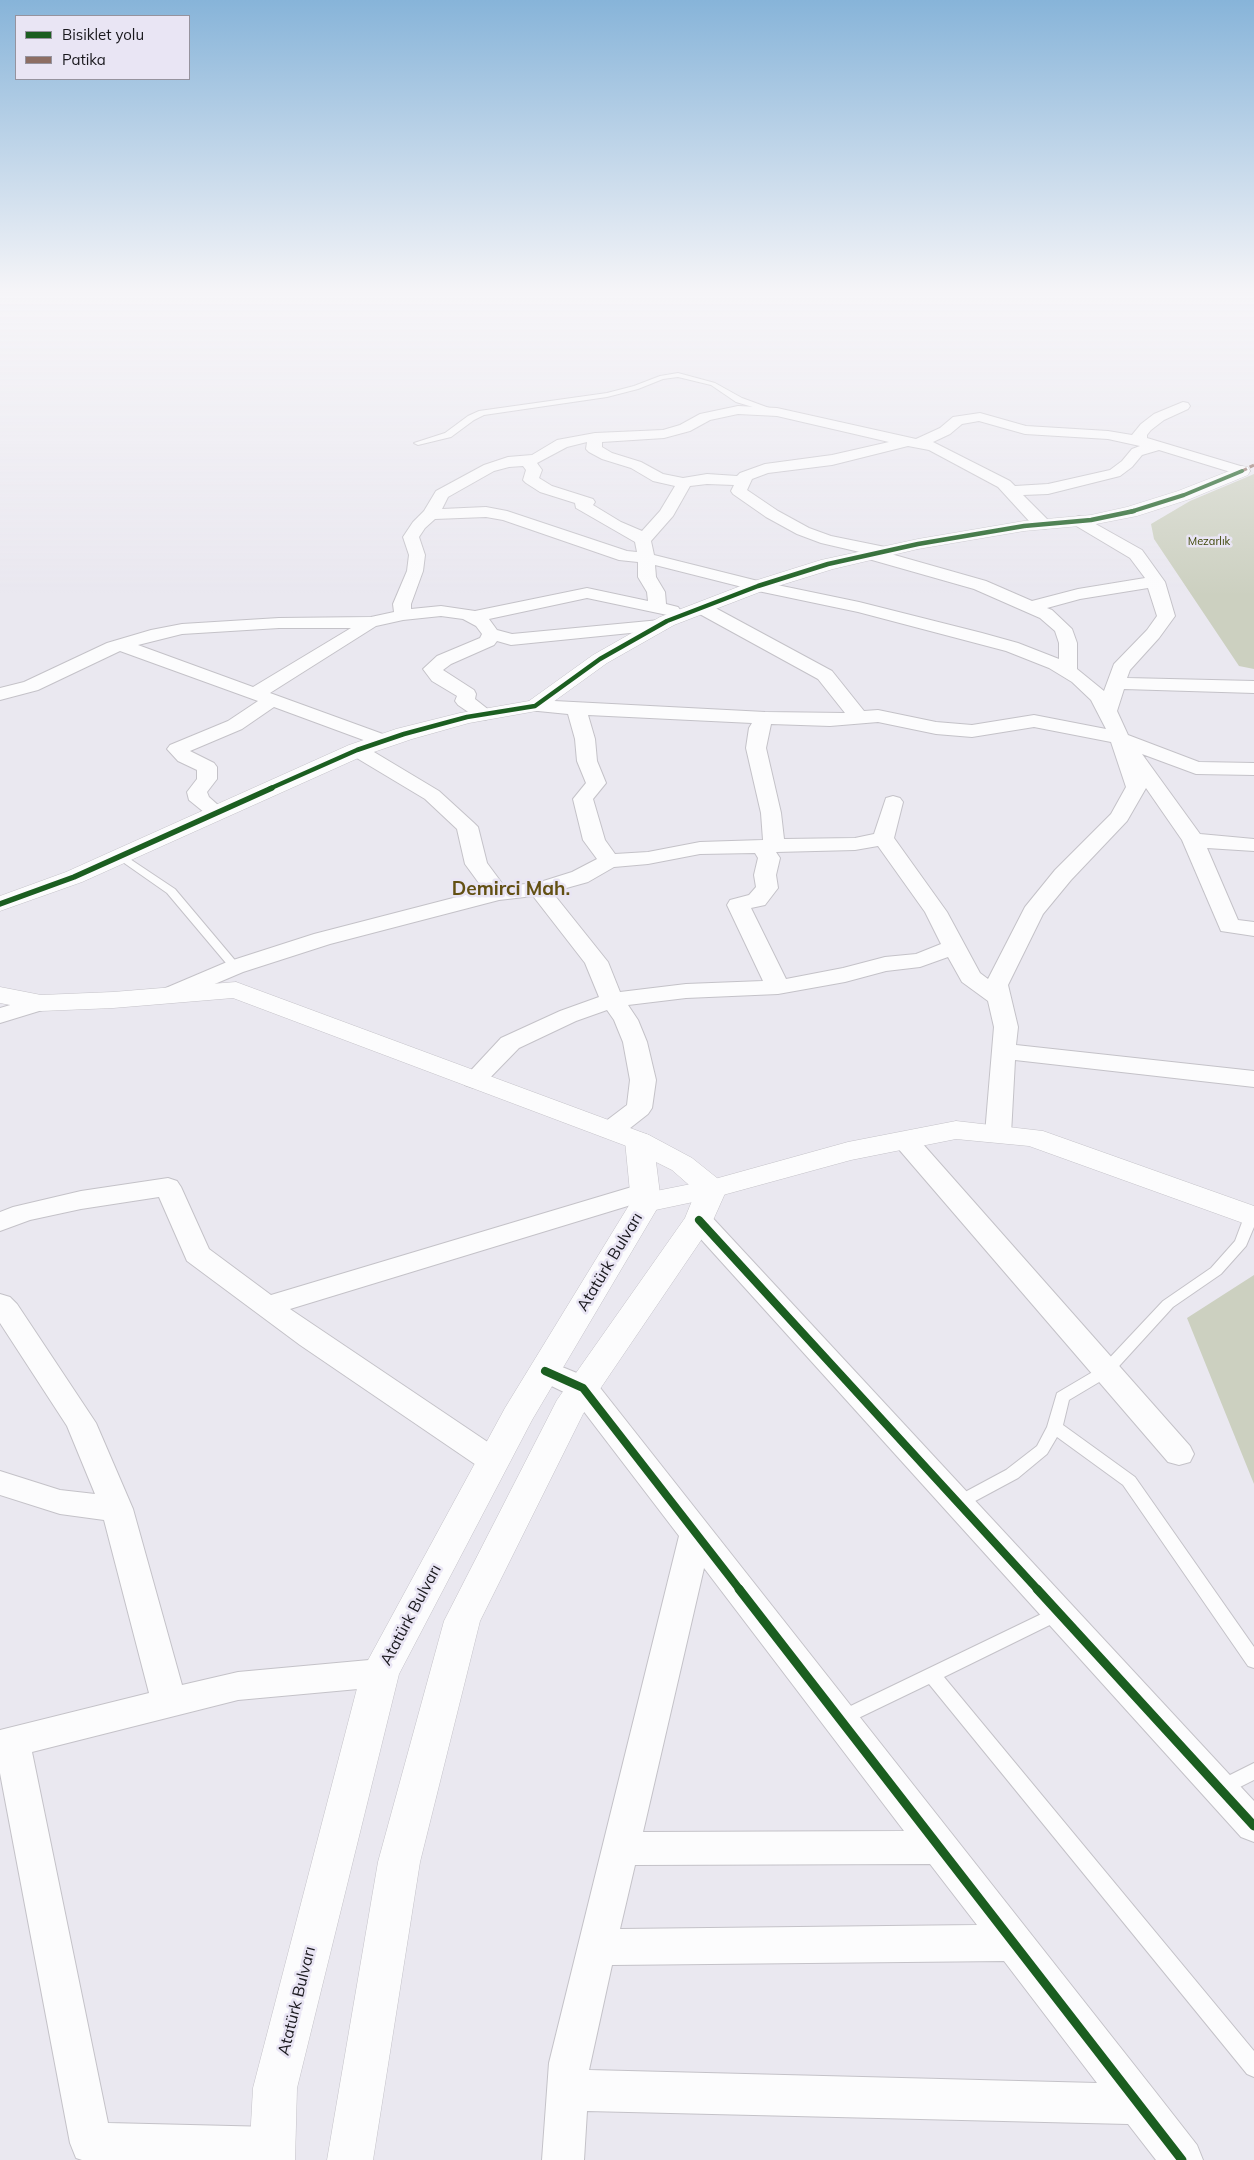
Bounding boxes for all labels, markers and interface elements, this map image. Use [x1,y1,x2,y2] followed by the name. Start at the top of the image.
[15,15,190,80] legend
[62,25,144,44] text: Bisiklet yolu
[62,50,106,69] text: Patika
[1188,535,1230,549] park label: Mezarlık
[452,878,570,900] district label: Demirci Mah.
[573,1209,647,1315] street label: Atatürk Bulvarı
[376,1561,446,1669] street label: Atatürk Bulvarı
[274,1945,320,2057] street label: Atatürk Bulvarı

